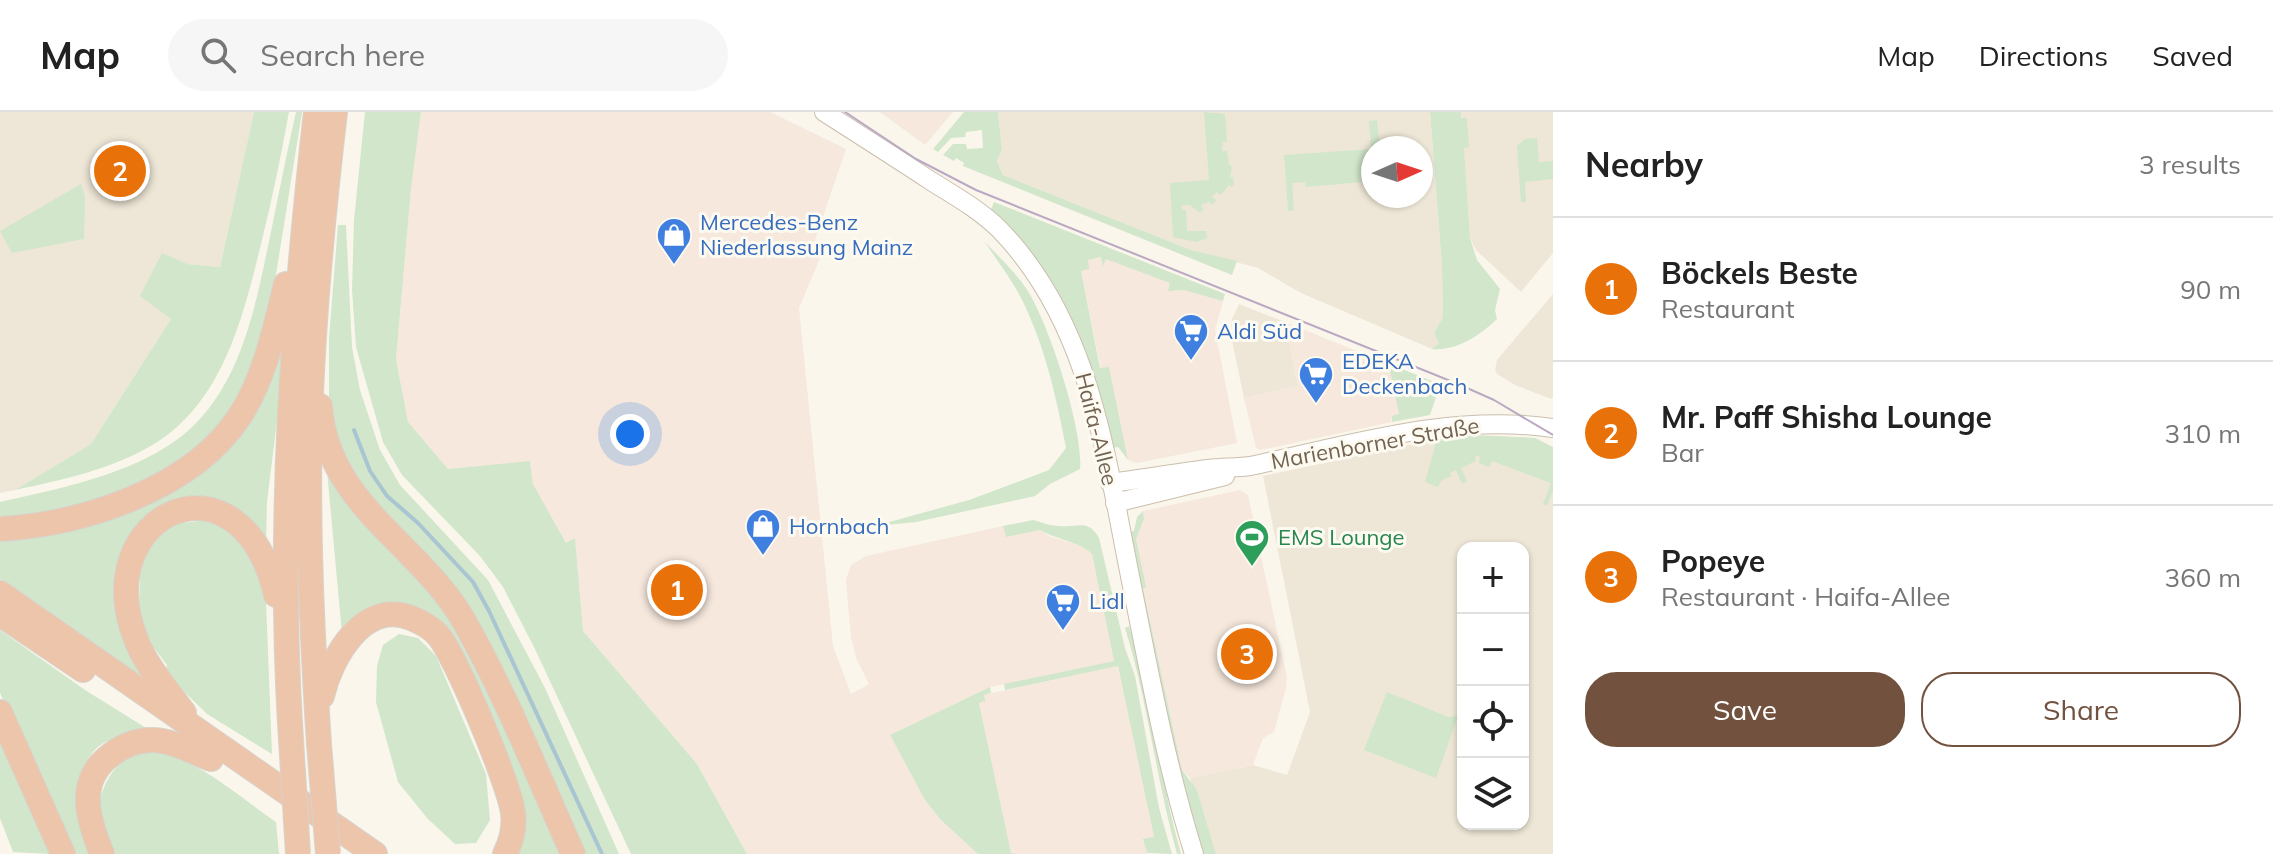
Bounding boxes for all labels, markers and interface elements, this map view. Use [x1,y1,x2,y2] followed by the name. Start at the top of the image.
[168,19,728,91] search box
[40,31,120,79] text: Map
[196,33,240,77] icon: search
[260,36,425,74] text: Search here
[1877,38,1935,73] text: Map
[1979,38,2108,73] text: Directions
[2152,38,2233,73] text: Saved
[1361,136,1433,208] north arrow
[94,141,146,201] pin: 2
[1585,143,1703,186] text: Nearby
[2139,148,2241,181] text: 3 results
[700,208,913,261] place label: Mercedes-Benz Niederlassung Mainz
[655,216,693,266] shop icon: Mercedes-Benz Niederlassung Mainz
[1661,254,1858,292] text: Böckels Beste
[1603,273,1619,306] text: 1
[2180,273,2241,306] text: 90 m
[1661,292,1795,325] text: Restaurant
[1172,312,1210,362] supermarket icon: Aldi Süd
[1217,317,1302,345] place label: Aldi Süd
[1342,347,1467,400] place label: EDEKA Deckenbach
[1297,355,1335,405] supermarket icon: EDEKA Deckenbach
[1069,370,1125,488] street label: Haifa-Allee
[1661,398,1992,436] text: Mr. Paff Shisha Lounge
[1269,411,1481,475] street label: Marienborner Straße
[610,414,650,454] your location
[1603,417,1619,450] text: 2
[2165,417,2241,450] text: 310 m
[1661,436,1704,469] text: Bar
[744,507,782,557] shop icon: Hornbach
[789,512,889,540] place label: Hornbach
[1233,518,1271,568] sports icon: EMS Lounge
[1278,523,1405,551] place label: EMS Lounge
[1457,542,1529,830] map controls
[1457,542,1529,614] button: +
[1661,542,1765,580] text: Popeye
[651,560,703,620] pin: 1
[1603,561,1619,594] text: 3
[2165,561,2241,594] text: 360 m
[1661,580,1951,613] text: Restaurant · Haifa-Allee
[1044,582,1082,632] supermarket icon: Lidl
[1089,587,1125,615] place label: Lidl
[1457,614,1529,686] button: −
[1221,624,1273,684] pin: 3
[1585,672,1905,747] button: Save
[1921,672,2241,747] button: Share
[1457,686,1529,758] button: locate
[1457,758,1529,830] button: layers

